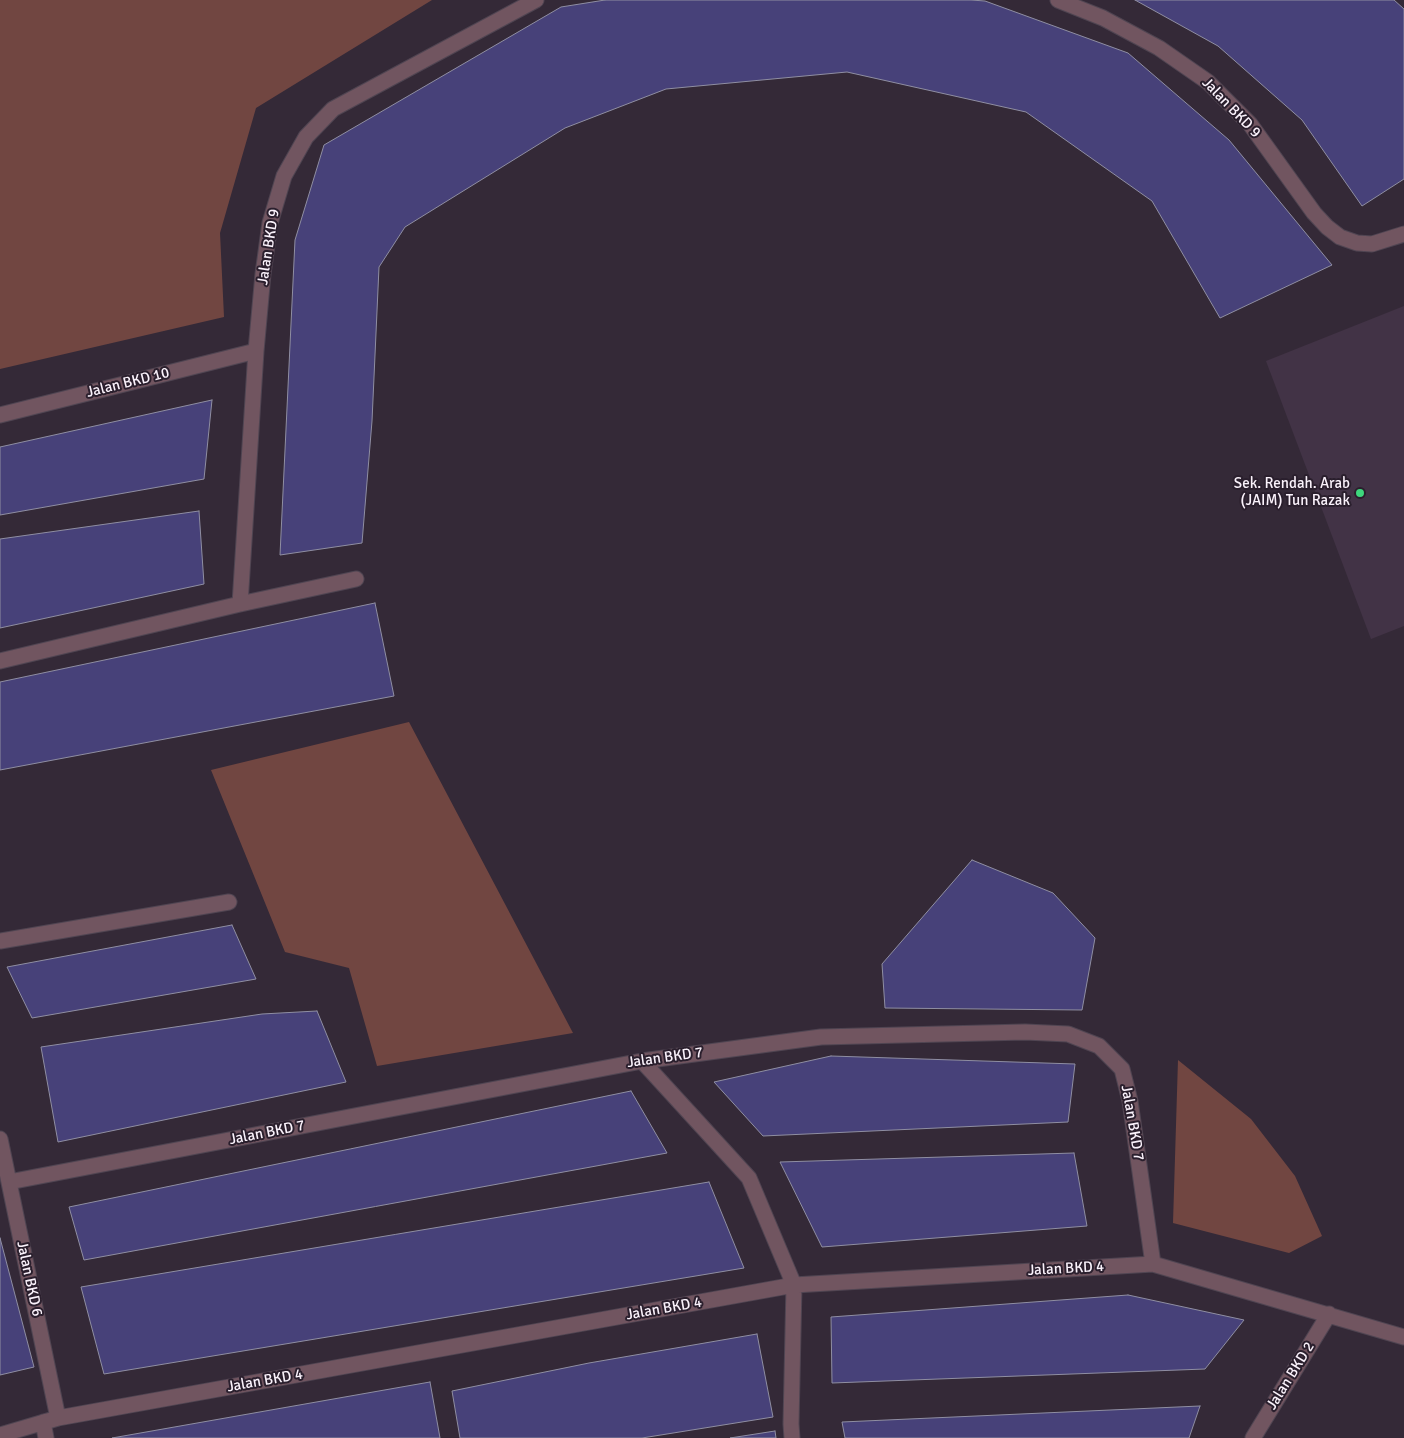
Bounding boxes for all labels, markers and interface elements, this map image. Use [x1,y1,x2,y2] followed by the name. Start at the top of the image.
[1198,74,1264,142] street label: Jalan BKD 9
[254,208,284,286] street label: Jalan BKD 9
[85,364,171,402] street label: Jalan BKD 10
[1234,475,1350,510] place label: Sek. Rendah. Arab (JAIM) Tun Razak
[1354,487,1366,499] marker: Sek. Rendah. Arab (JAIM) Tun Razak
[626,1044,704,1072] street label: Jalan BKD 7
[1116,1084,1148,1162] street label: Jalan BKD 7
[228,1117,306,1149] street label: Jalan BKD 7
[12,1240,46,1318] street label: Jalan BKD 6
[1027,1258,1105,1280] street label: Jalan BKD 4
[625,1293,703,1325] street label: Jalan BKD 4
[1263,1339,1319,1413] street label: Jalan BKD 2
[226,1365,304,1397] street label: Jalan BKD 4

